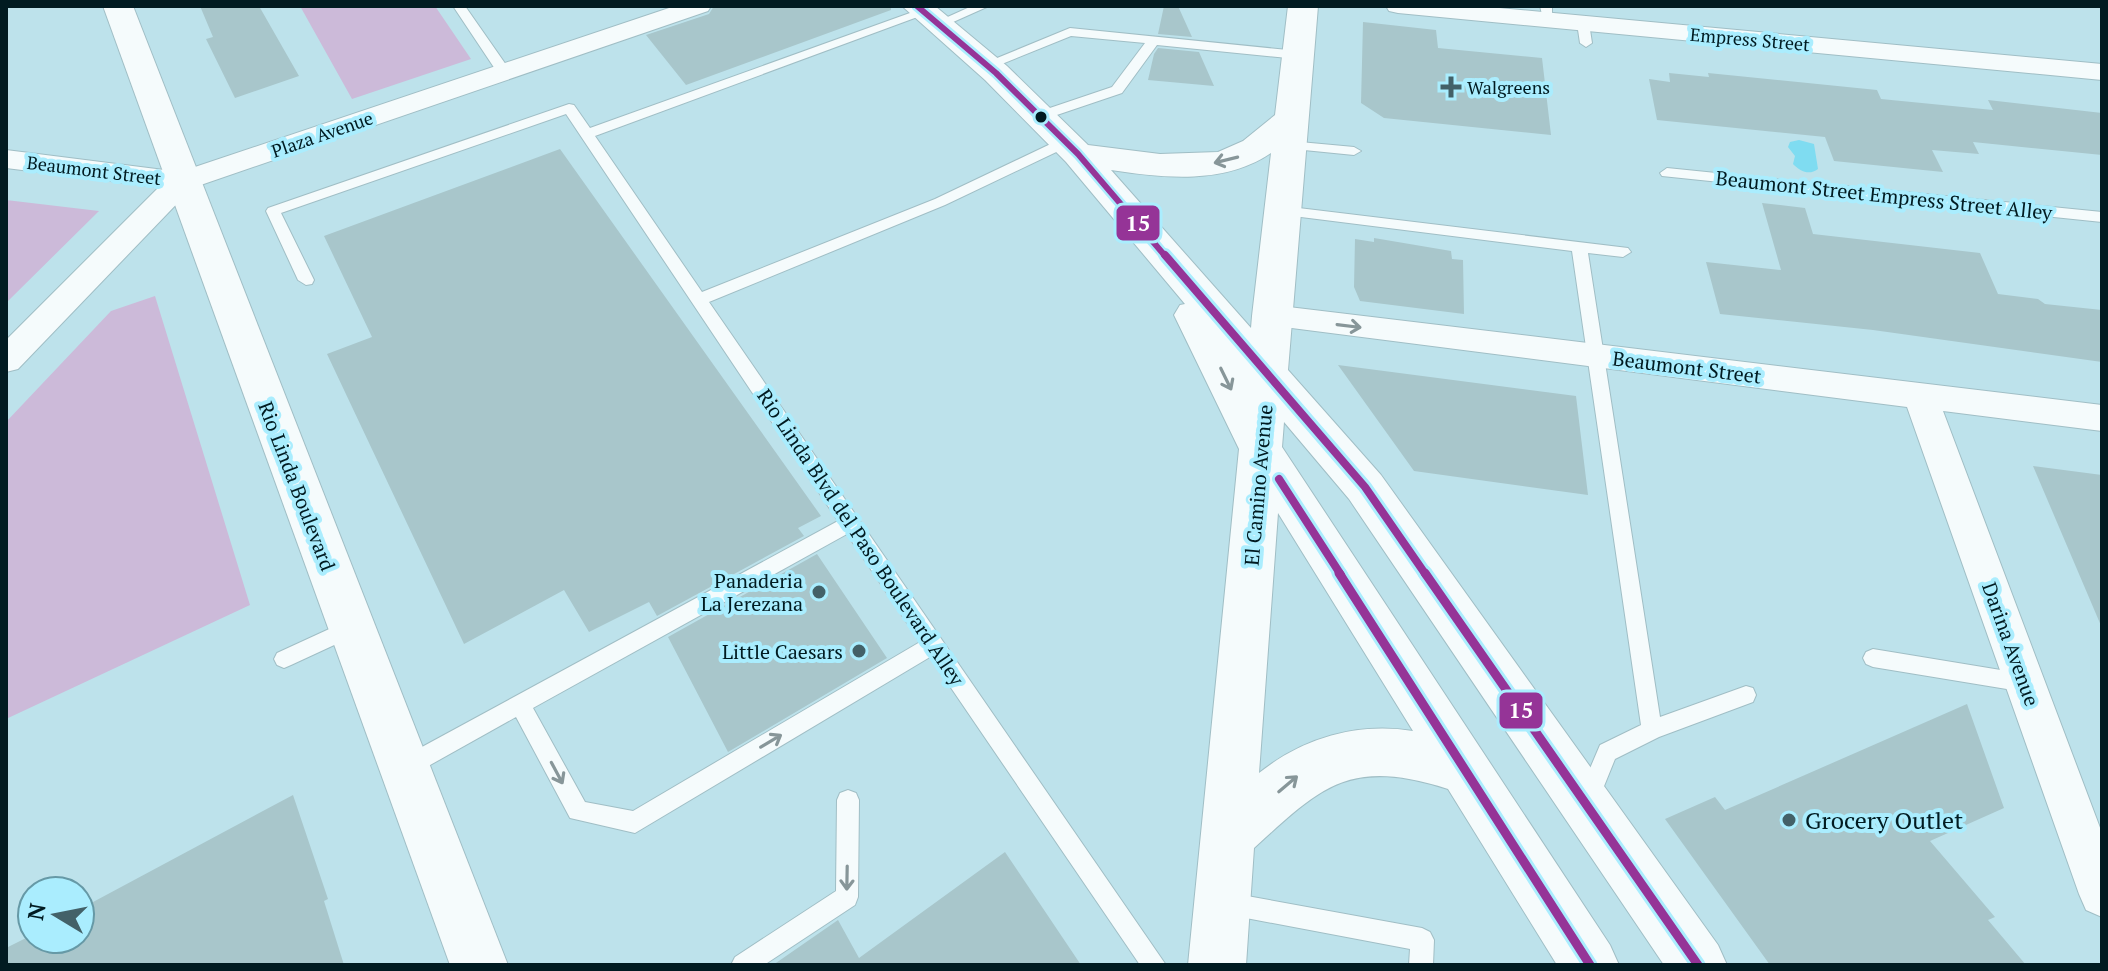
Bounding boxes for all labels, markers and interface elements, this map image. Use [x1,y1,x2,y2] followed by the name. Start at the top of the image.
[1689,22,1811,56] street label: Empress Street
[1467,75,1550,99] place label: Walgreens
[1442,78,1460,96] marker: Walgreens
[268,105,376,163] street label: Plaza Avenue
[1033,109,1049,125] unlabelled marker
[26,150,163,190] street label: Beaumont Street
[1214,153,1240,168] one-way arrow
[1714,164,2054,226] street label: Beaumont Street Empress Street Alley
[1115,204,1161,242] line badge: 15
[1126,208,1150,237] text: 15
[1335,318,1362,333] one-way arrow
[1611,344,1764,390] street label: Beaumont Street
[1219,366,1234,390] one-way arrow
[751,383,971,691] street label: Rio Linda Blvd del Paso Boulevard Alley
[252,398,342,574] street label: Rio Linda Boulevard
[1238,403,1278,567] street label: El Camino Avenue
[701,567,803,617] place label: Panaderia La Jerezana
[1976,578,2046,710] street label: Darina Avenue
[810,583,828,601] marker: Panaderia La Jerezana
[722,638,843,665] place label: Little Caesars
[850,642,868,660] marker: Little Caesars
[1498,691,1544,730] line badge: 15
[1509,695,1533,724] text: 15
[759,733,782,749] one-way arrow
[550,760,565,784] one-way arrow
[1278,775,1298,793] one-way arrow
[1805,804,1963,836] place label: Grocery Outlet
[1780,811,1798,829] marker: Grocery Outlet
[839,864,855,891] one-way arrow
[16,875,96,955] north arrow
[20,900,52,922] text: N

